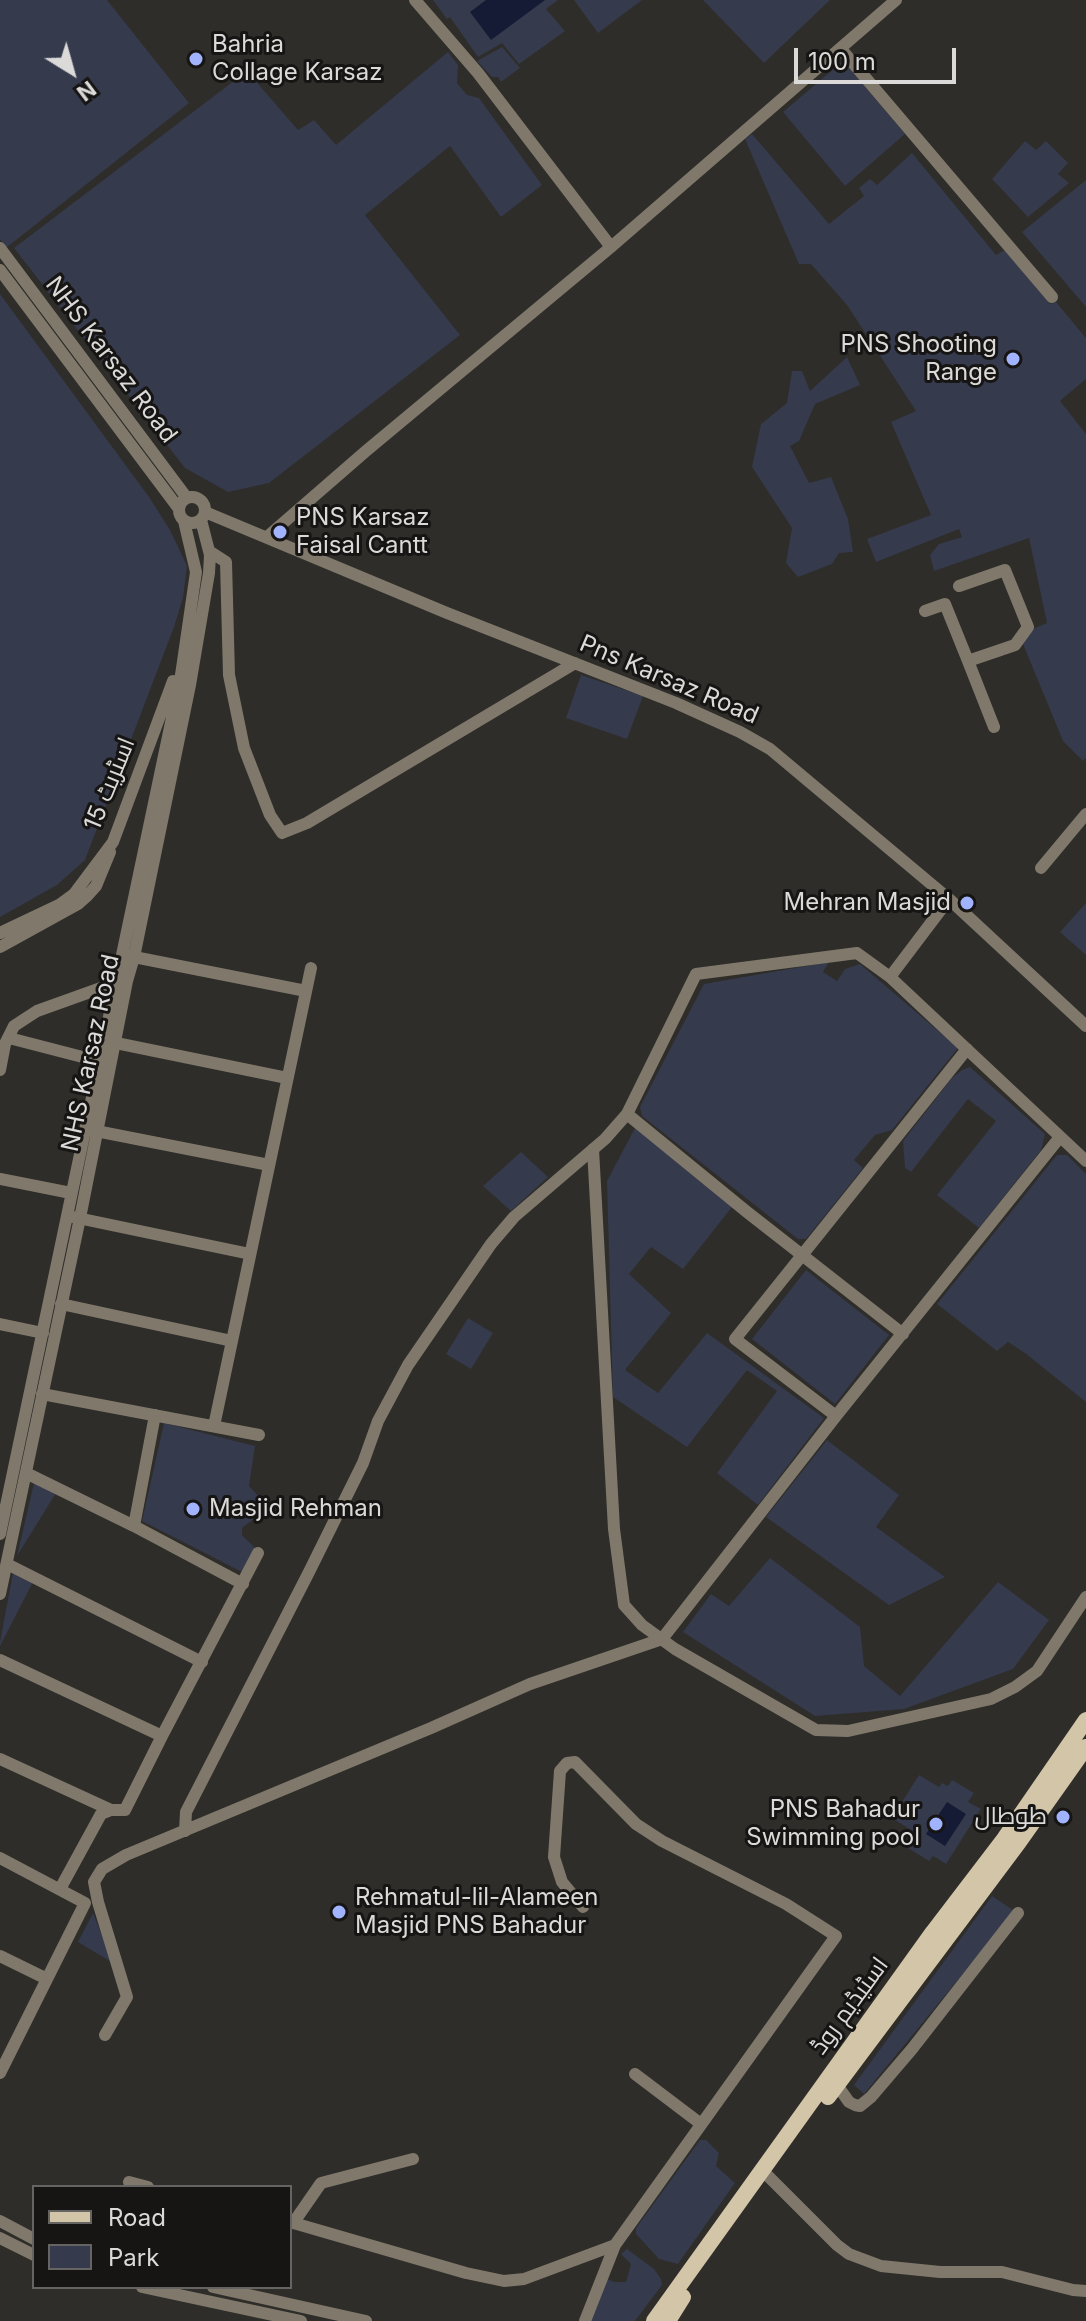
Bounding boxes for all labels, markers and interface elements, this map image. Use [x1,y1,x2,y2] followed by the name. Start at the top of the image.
[212,31,383,87] place label: Bahria Collage Karsaz
[32,32,112,112] north arrow
[798,32,960,82] scale bar
[808,47,876,76] text: 100 m
[187,50,205,68] marker: Bahria Collage Karsaz
[72,76,101,107] text: N
[39,271,183,449] street label: NHS Karsaz Road
[841,331,997,387] place label: PNS Shooting Range
[1004,350,1022,368] marker: PNS Shooting Range
[296,504,430,560] place label: PNS Karsaz Faisal Cantt
[271,523,289,541] marker: PNS Karsaz Faisal Cantt
[575,629,763,731] street label: Pns Karsaz Road
[78,733,142,835] street label: اسٹریٹ 15
[784,889,951,917] place label: Mehran Masjid
[958,894,976,912] marker: Mehran Masjid
[56,952,126,1154] street label: NHS Karsaz Road
[209,1495,382,1523] place label: Masjid Rehman
[184,1500,202,1518] marker: Masjid Rehman
[746,1796,920,1852] place label: PNS Bahadur Swimming pool
[974,1803,1047,1831] place label: طوطال
[1054,1808,1072,1826] marker: طوطال
[927,1815,945,1833] marker: PNS Bahadur Swimming pool
[355,1884,598,1940] place label: Rehmatul-lil-Alameen Masjid PNS Bahadur
[330,1903,348,1921] marker: Rehmatul-lil-Alameen Masjid PNS Bahadur
[805,1952,895,2060] street label: اسٹیڈیم روڈ
[32,2185,292,2289] legend
[108,2203,166,2232] text: Road
[108,2243,159,2272] text: Park

